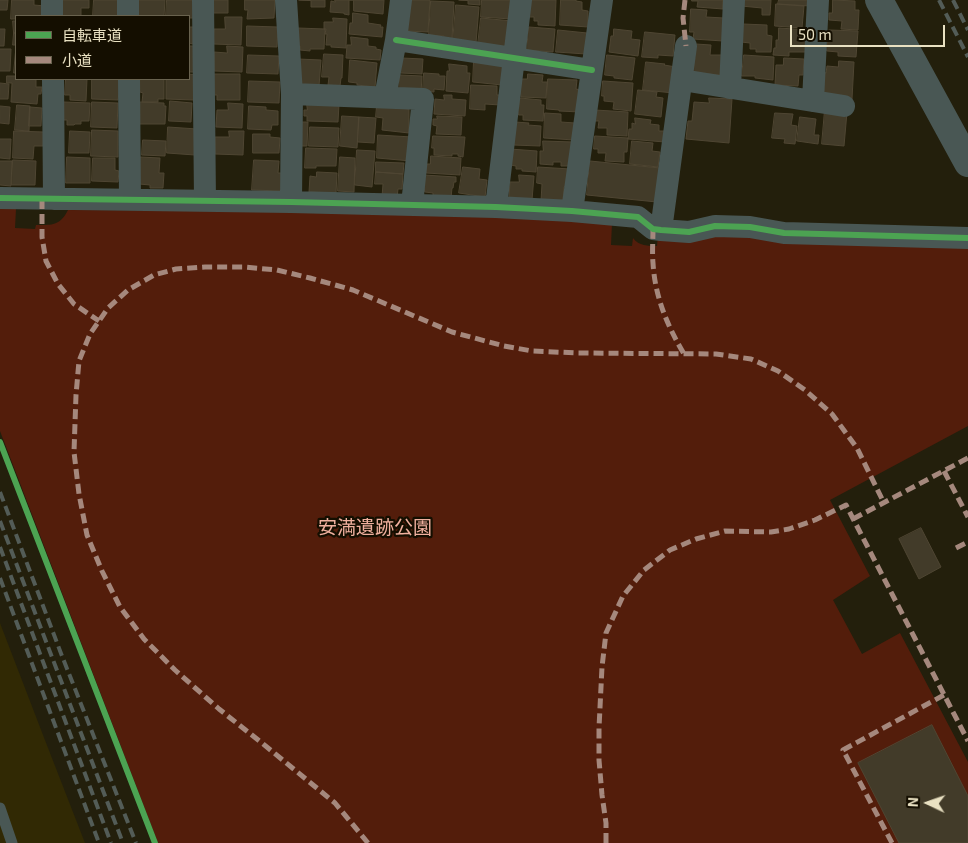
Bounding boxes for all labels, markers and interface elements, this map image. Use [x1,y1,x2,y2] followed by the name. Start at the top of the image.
[15,15,190,80] legend
[793,15,948,47] scale bar
[798,25,832,43] text: 50 m
[62,26,122,44] text: 自転車道
[62,51,92,69] text: 小道
[318,517,432,539] park label: 安満遺跡公園
[903,778,953,828] north arrow
[904,797,921,808] text: N

